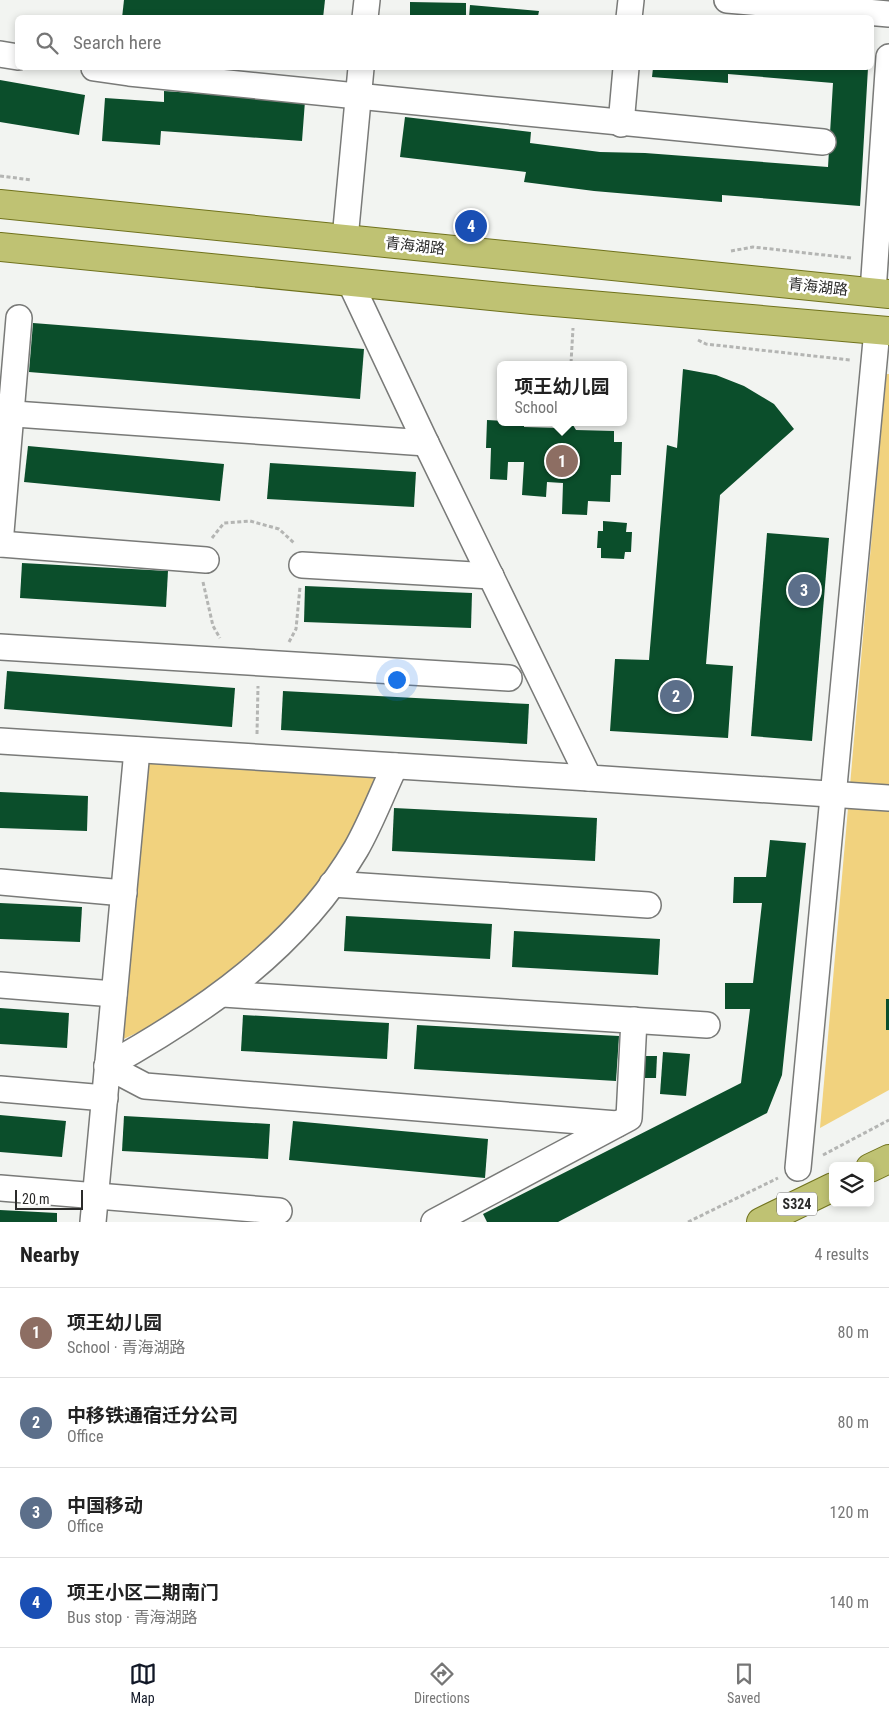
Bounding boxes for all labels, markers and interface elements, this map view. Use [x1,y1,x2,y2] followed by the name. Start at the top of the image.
[15,15,874,70] search box
[33,29,61,57] icon: search
[73,31,161,54] text: Search here
[455,207,487,245] pin: 4
[384,234,446,258] street label: 青海湖路
[787,275,849,299] street label: 青海湖路
[497,361,627,426] popup
[514,375,610,398] text: 项王幼儿园
[514,398,558,417] text: School
[546,442,578,480] pin: 1
[788,571,820,609] pin: 3
[384,667,410,693] your location
[660,677,692,715] pin: 2
[829,1162,874,1207] map controls
[829,1162,874,1207] button: layers
[15,1187,82,1210] scale bar
[22,1191,50,1207] text: 20 m
[777,1192,817,1216] road number: S324
[20,1243,79,1267] text: Nearby
[814,1245,869,1264] text: 4 results
[67,1311,162,1334] text: 项王幼儿园
[32,1323,40,1342] text: 1
[837,1323,869,1342] text: 80 m
[67,1338,185,1357] text: School · 青海湖路
[67,1404,238,1427] text: 中移铁通宿迁分公司
[32,1413,40,1432] text: 2
[837,1413,869,1432] text: 80 m
[67,1427,103,1446] text: Office
[67,1494,143,1517] text: 中国移动
[32,1503,40,1522] text: 3
[830,1503,869,1522] text: 120 m
[67,1517,103,1536] text: Office
[67,1581,219,1604] text: 项王小区二期南门
[32,1593,40,1612] text: 4
[830,1593,869,1612] text: 140 m
[67,1608,197,1627] text: Bus stop · 青海湖路
[129,1660,157,1706] tab: Map
[414,1660,470,1706] tab: Directions
[727,1660,760,1706] tab: Saved

